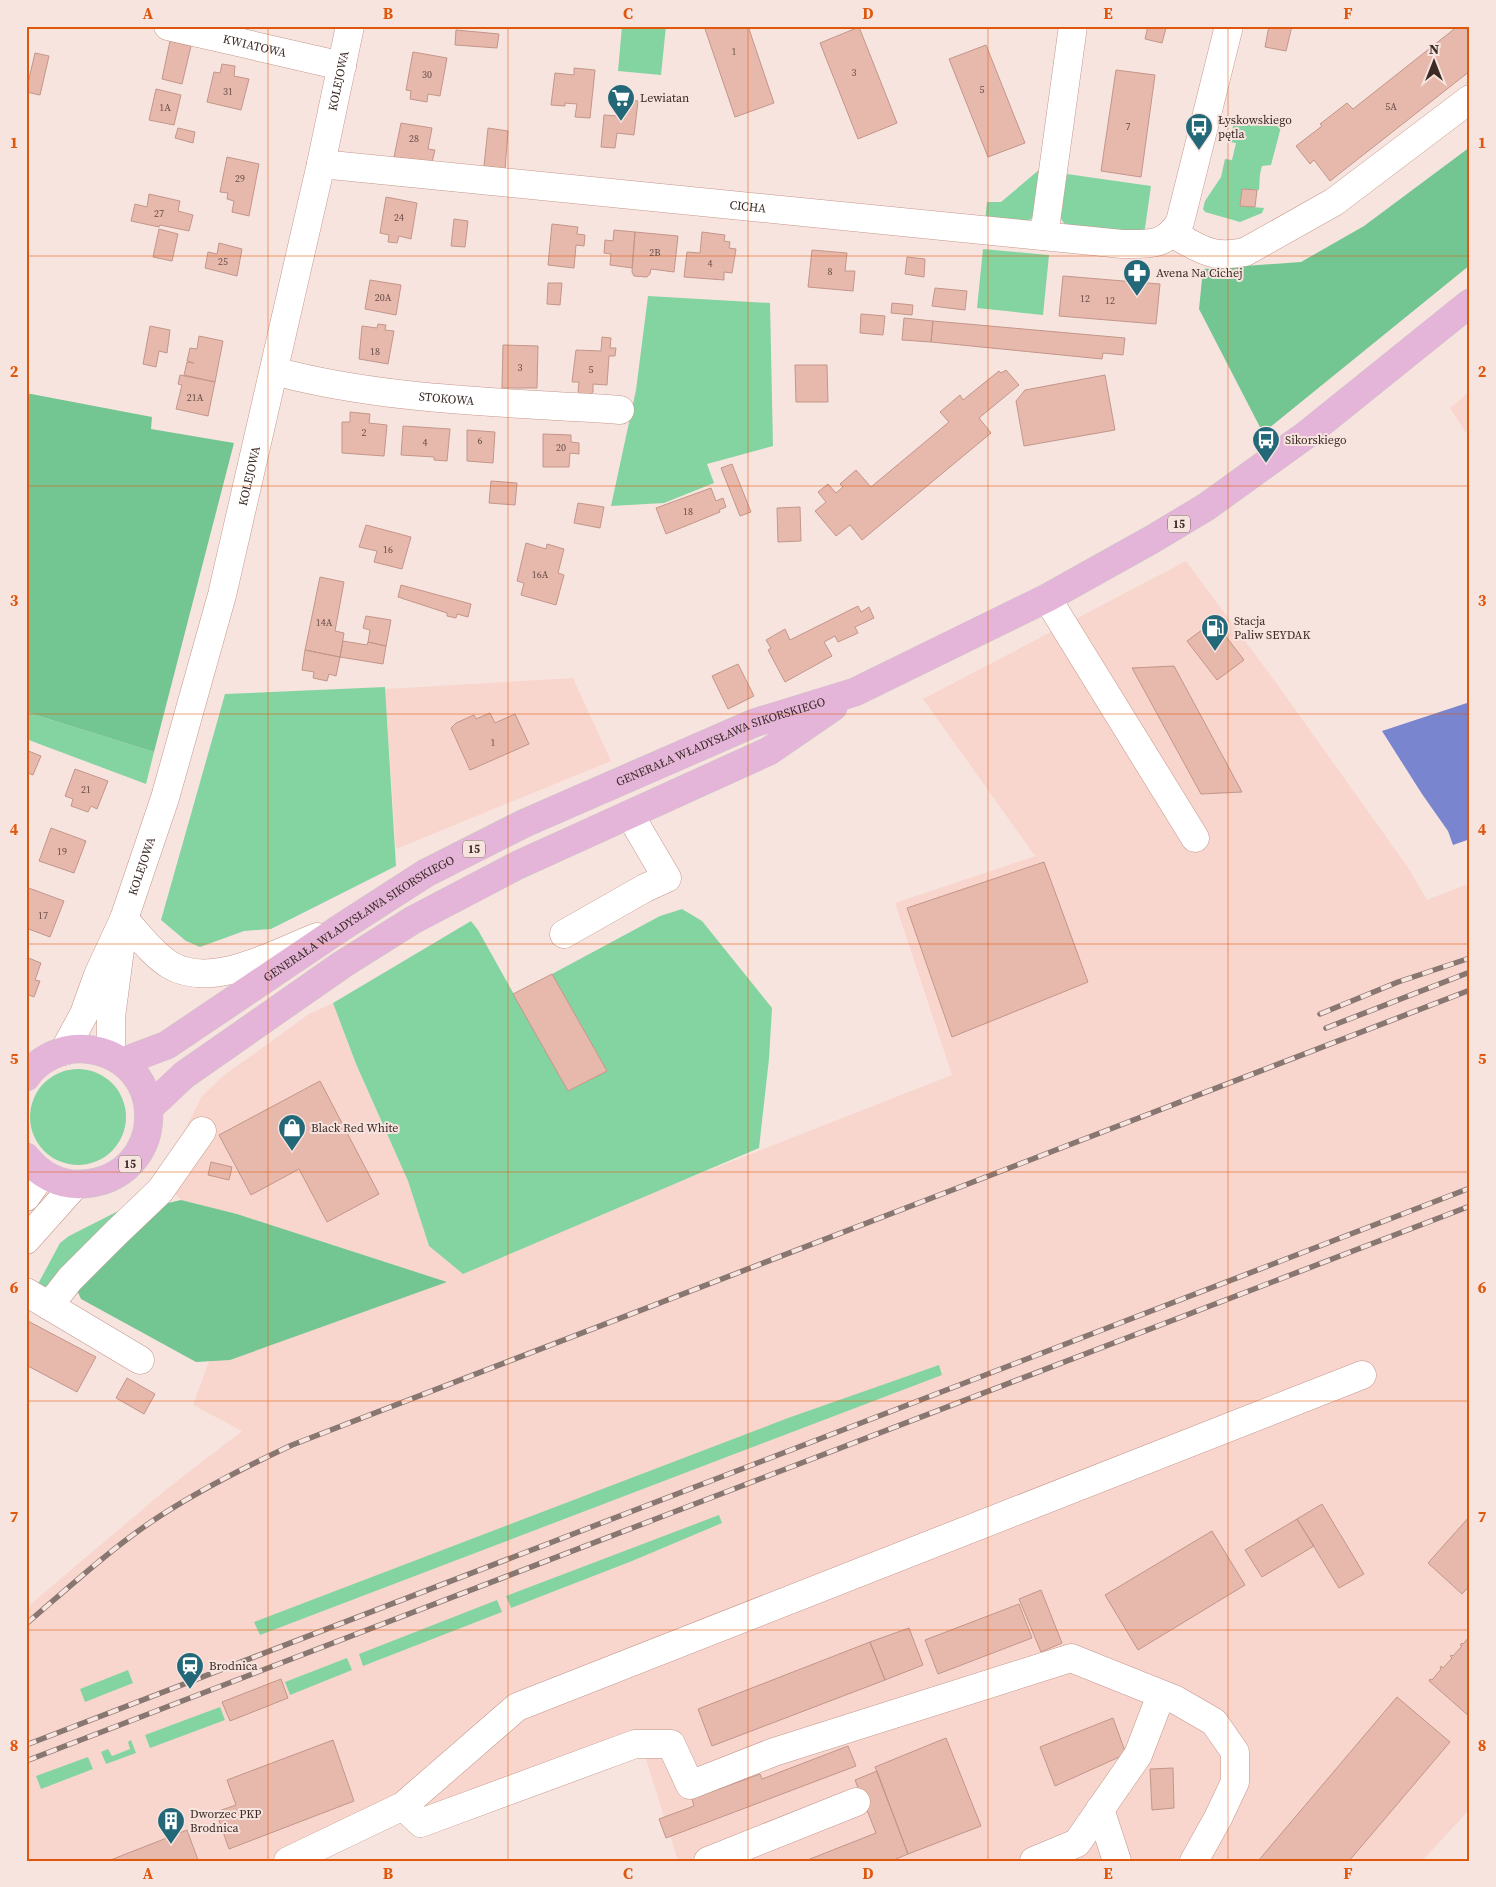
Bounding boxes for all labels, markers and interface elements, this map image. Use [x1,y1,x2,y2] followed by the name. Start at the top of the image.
[143,2,154,24] text: A
[383,2,394,24] text: B
[623,2,633,24] text: C
[862,2,874,24] text: D
[1103,2,1113,24] text: E
[1343,2,1353,24] text: F
[221,31,288,61] street label: KWIATOWA
[1408,38,1458,88] north arrow
[1429,39,1439,59] text: N
[732,45,737,58] house number: 1
[324,49,353,112] street label: KOLEJOWA
[852,66,857,79] house number: 3
[422,68,432,81] house number: 30
[606,83,636,122] supermarket icon: Lewiatan
[980,83,985,96] house number: 5
[223,85,233,98] house number: 31
[640,90,689,106] place label: Lewiatan
[1385,100,1397,113] house number: 5A
[159,101,171,114] house number: 1A
[1184,112,1214,151] bus stop icon: Łyskowskiego pętla
[1218,112,1292,142] place label: Łyskowskiego pętla
[1126,120,1131,133] house number: 7
[10,131,18,153] text: 1
[1478,131,1486,153] text: 1
[409,132,419,145] house number: 28
[235,172,245,185] house number: 29
[729,197,767,216] street label: CICHA
[154,207,164,220] house number: 27
[394,211,404,224] house number: 24
[649,246,661,259] house number: 2B
[218,255,228,268] house number: 25
[708,257,713,270] house number: 4
[1122,258,1152,297] pharmacy icon: Avena Na Cichej
[828,265,833,278] house number: 8
[1156,265,1242,281] place label: Avena Na Cichej
[375,291,392,304] house number: 20A
[1080,292,1090,305] house number: 12
[1105,294,1115,307] house number: 12
[370,345,380,358] house number: 18
[10,360,19,382] text: 2
[1478,360,1487,382] text: 2
[518,361,523,374] house number: 3
[589,363,594,376] house number: 5
[418,388,475,409] street label: STOKOWA
[187,391,204,404] house number: 21A
[1251,425,1281,464] bus stop icon: Sikorskiego
[362,426,367,439] house number: 2
[1285,432,1347,448] place label: Sikorskiego
[478,434,483,447] house number: 6
[423,436,428,449] house number: 4
[556,441,566,454] house number: 20
[235,445,264,507] street label: KOLEJOWA
[683,505,693,518] house number: 18
[1168,516,1190,532] road number: 15
[383,543,393,556] house number: 16
[532,568,549,581] house number: 16A
[10,589,19,611] text: 3
[1478,589,1487,611] text: 3
[1200,613,1230,652] fuel station icon: Stacja Paliw SEYDAK
[1234,613,1310,643] place label: Stacja Paliw SEYDAK
[316,616,333,629] house number: 14A
[614,694,827,790] street label: GENERAŁA WŁADYSŁAWA SIKORSKIEGO
[491,736,496,749] house number: 1
[81,783,91,796] house number: 21
[10,818,19,840] text: 4
[1478,818,1487,840] text: 4
[125,835,159,898] street label: KOLEJOWA
[463,841,485,858] road number: 15
[57,845,67,858] house number: 19
[260,852,457,986] street label: GENERAŁA WŁADYSŁAWA SIKORSKIEGO
[38,909,48,922] house number: 17
[10,1047,19,1069] text: 5
[1478,1047,1487,1069] text: 5
[277,1113,307,1152] shop icon: Black Red White
[311,1120,398,1136] place label: Black Red White
[119,1156,141,1172] road number: 15
[10,1276,19,1298] text: 6
[1478,1276,1487,1298] text: 6
[10,1505,19,1527] text: 7
[1478,1505,1487,1527] text: 7
[175,1651,205,1690] station icon: Brodnica
[209,1658,259,1674] place label: Brodnica
[10,1734,18,1756] text: 8
[1478,1734,1486,1756] text: 8
[156,1806,186,1845] building icon: Dworzec PKP Brodnica
[190,1806,261,1836] place label: Dworzec PKP Brodnica
[143,1862,154,1884] text: A
[383,1862,394,1884] text: B
[623,1862,633,1884] text: C
[862,1862,874,1884] text: D
[1103,1862,1113,1884] text: E
[1343,1862,1353,1884] text: F

